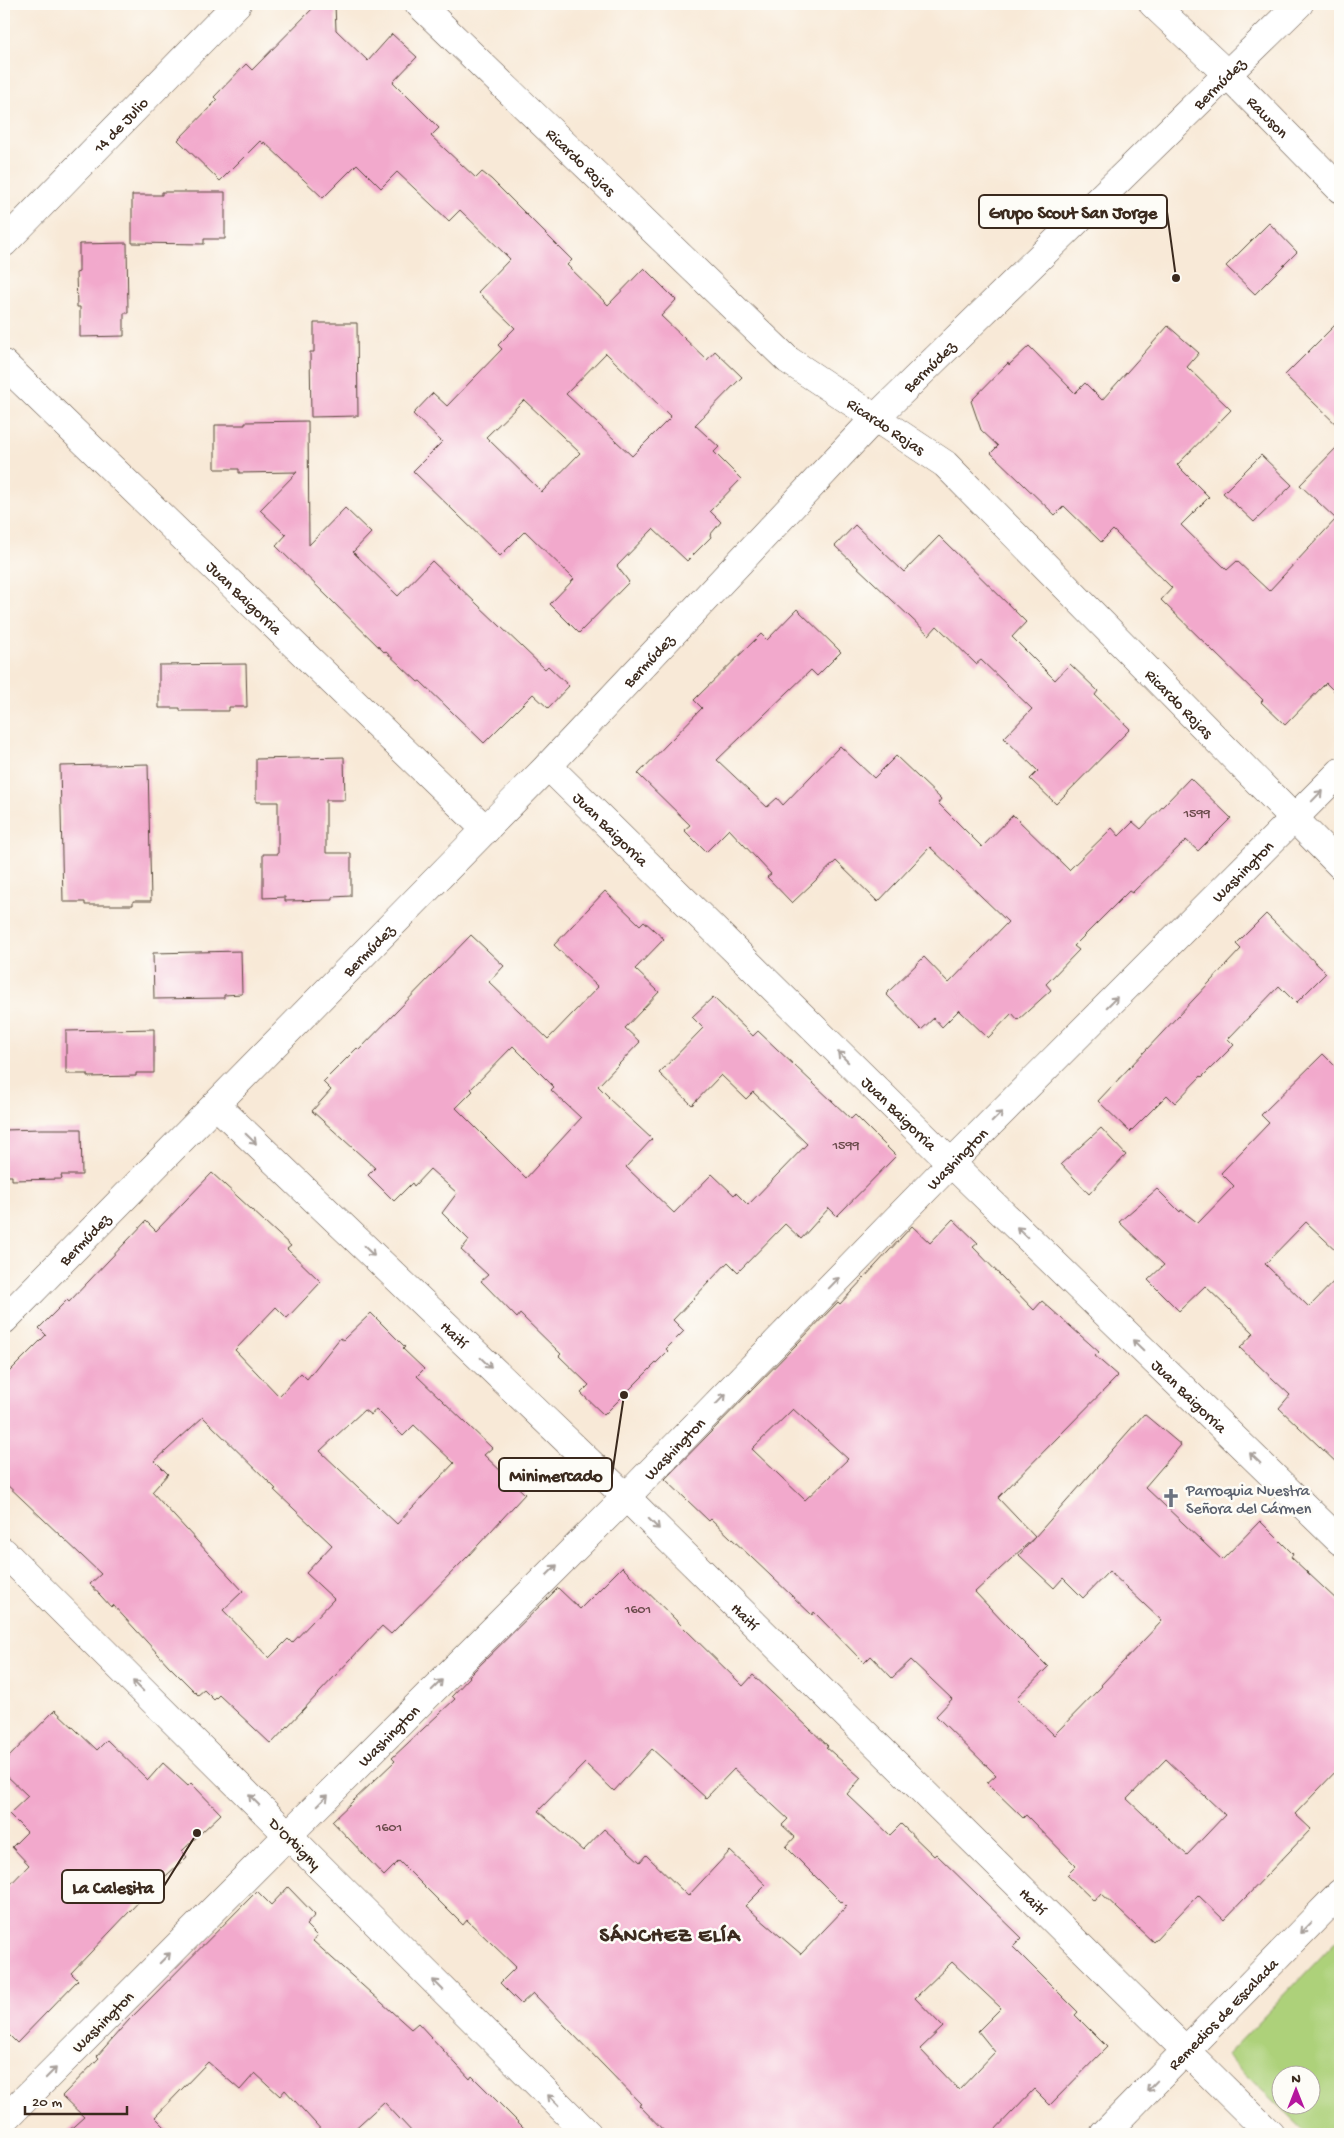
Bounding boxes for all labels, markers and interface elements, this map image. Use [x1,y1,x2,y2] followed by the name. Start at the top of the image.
[1190,55,1252,116] street label: Bermúdez
[1241,94,1291,144] street label: Rawson
[90,95,154,159] street label: 14 de Julio
[540,126,619,202] street label: Ricardo Rojas
[979,195,1167,228] callout: Grupo Scout San Jorge
[989,204,1158,225] text: Grupo Scout San Jorge
[900,338,962,399] street label: Bermúdez
[842,396,928,461] street label: Ricardo Rojas
[201,558,285,641] street label: Juan Baigorria
[620,631,680,693] street label: Bermúdez
[1139,667,1217,744] street label: Ricardo Rojas
[567,790,651,873] street label: Juan Baigorria
[1311,790,1323,802] one-way arrow
[1182,806,1211,823] house number: 1599
[1210,838,1279,908] street label: Washington
[340,921,401,983] street label: Bermúdez
[1106,996,1118,1008] one-way arrow
[838,1051,850,1063] one-way arrow
[856,1074,940,1157] street label: Juan Baigorria
[991,1111,1004,1123] one-way arrow
[924,1125,994,1195] street label: Washington
[245,1132,257,1145] one-way arrow
[831,1138,860,1155] house number: 1599
[56,1210,117,1272] street label: Bermúdez
[1016,1225,1028,1238] one-way arrow
[362,1245,375,1257] one-way arrow
[828,1277,840,1289] one-way arrow
[435,1319,471,1354] street label: Haití
[1132,1339,1145,1351] one-way arrow
[480,1357,492,1369] one-way arrow
[1146,1357,1230,1440] street label: Juan Baigorria
[715,1393,727,1406] one-way arrow
[642,1415,711,1486] street label: Washington
[1249,1452,1261,1464] one-way arrow
[499,1458,612,1491] callout: Minimercado
[509,1467,603,1488] text: Minimercado
[1185,1483,1312,1520] place label: Parroquia Nuestra Señora del Cármen
[1160,1487,1182,1509] church icon: Parroquia Nuestra Señora del Cármen
[647,1518,659,1530] one-way arrow
[546,1564,558,1576] one-way arrow
[726,1600,762,1636] street label: Haití
[624,1602,651,1619] house number: 1601
[431,1679,443,1692] one-way arrow
[132,1680,145,1692] one-way arrow
[356,1702,426,1772] street label: Washington
[248,1795,260,1807] one-way arrow
[316,1795,328,1807] one-way arrow
[263,1815,324,1876] street label: D'Orbigny
[375,1820,402,1837] house number: 1601
[62,1870,164,1903] callout: La Calesita
[72,1879,155,1900] text: La Calesita
[1014,1885,1050,1921] street label: Haití
[1300,1922,1312,1934] one-way arrow
[599,1924,741,1950] district label: SÁNCHEZ ELÍA
[159,1952,171,1964] one-way arrow
[1166,1955,1285,2076] street label: Remedios de Escalada
[432,1979,444,1991] one-way arrow
[70,1988,140,2058] street label: Washington
[1272,2066,1322,2116] north arrow
[44,2067,57,2079] one-way arrow
[1291,2071,1301,2088] text: N
[1146,2080,1158,2092] one-way arrow
[25,2083,128,2115] scale bar
[32,2094,62,2112] text: 20 m
[547,2094,559,2106] one-way arrow

